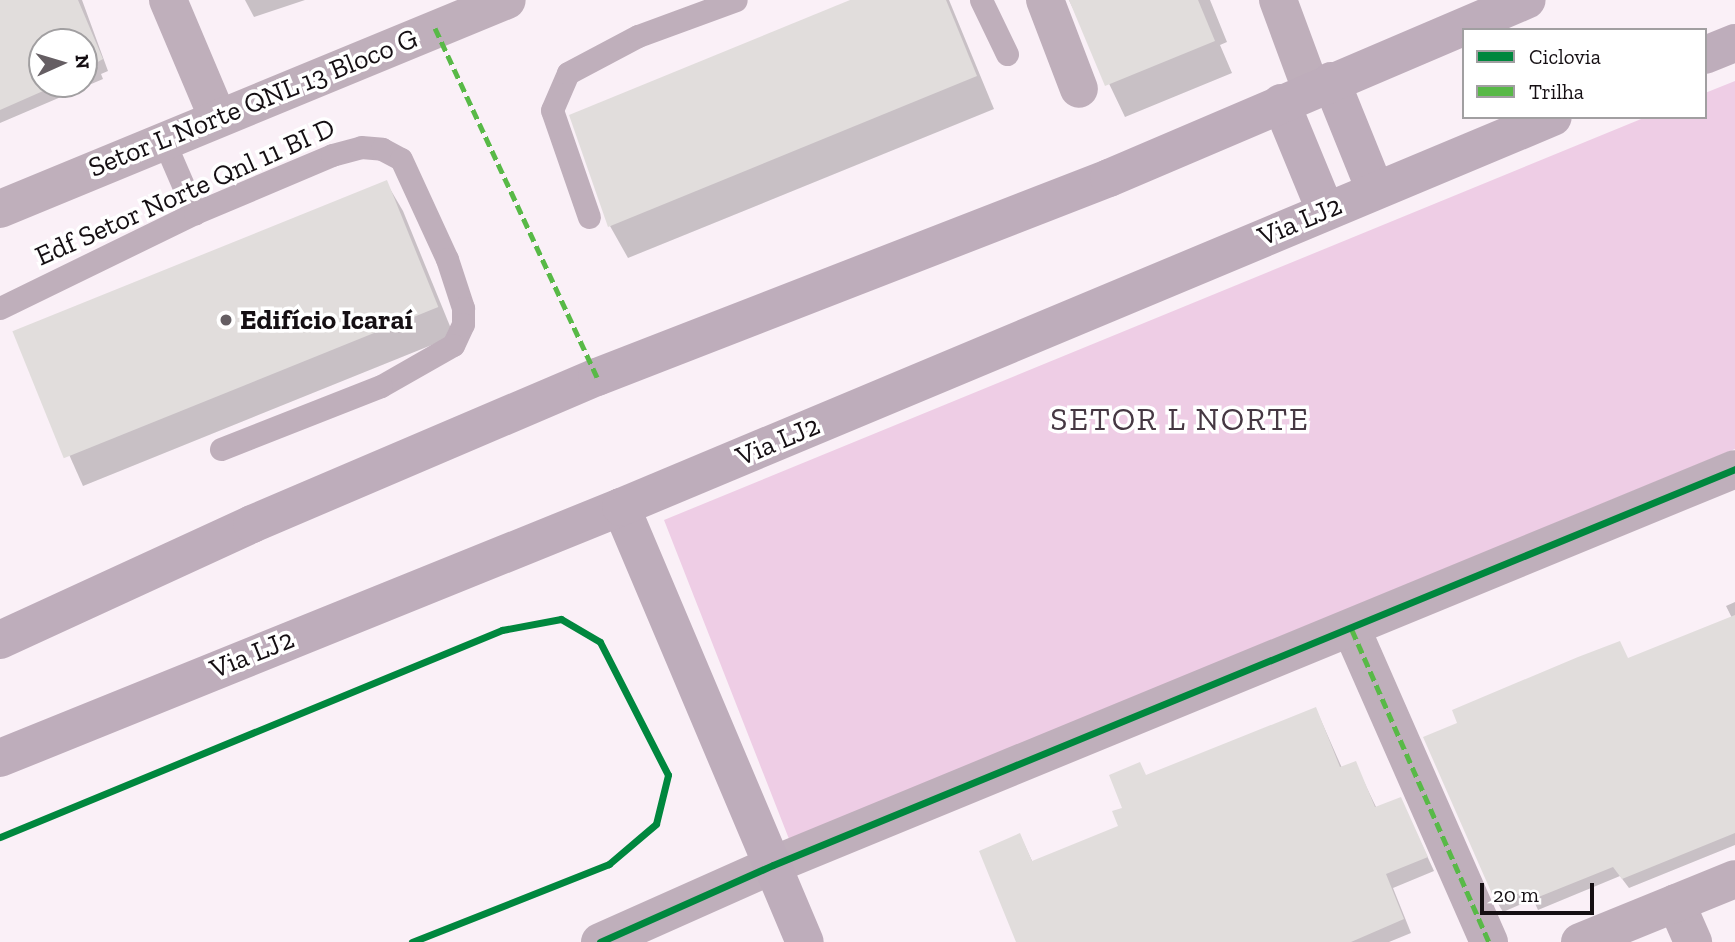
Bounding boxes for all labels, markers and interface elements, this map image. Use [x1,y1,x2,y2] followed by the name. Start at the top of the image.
[83,21,423,185] street label: Setor L Norte QNL 13 Bloco G
[28,28,98,98] north arrow
[1462,28,1707,119] legend
[1529,44,1601,69] text: Ciclovia
[1529,79,1584,104] text: Trilha
[30,111,340,273] street label: Edf Setor Norte Qnl 11 BI D
[1253,188,1347,254] street label: Via LJ2
[240,303,413,337] place label: Edifício Icaraí
[218,312,234,328] marker: Edifício Icaraí
[1051,400,1309,438] district label: SETOR L NORTE
[731,408,825,474] street label: Via LJ2
[205,622,299,686] street label: Via LJ2
[1483,869,1597,913] scale bar
[1493,882,1539,907] text: 20 m

